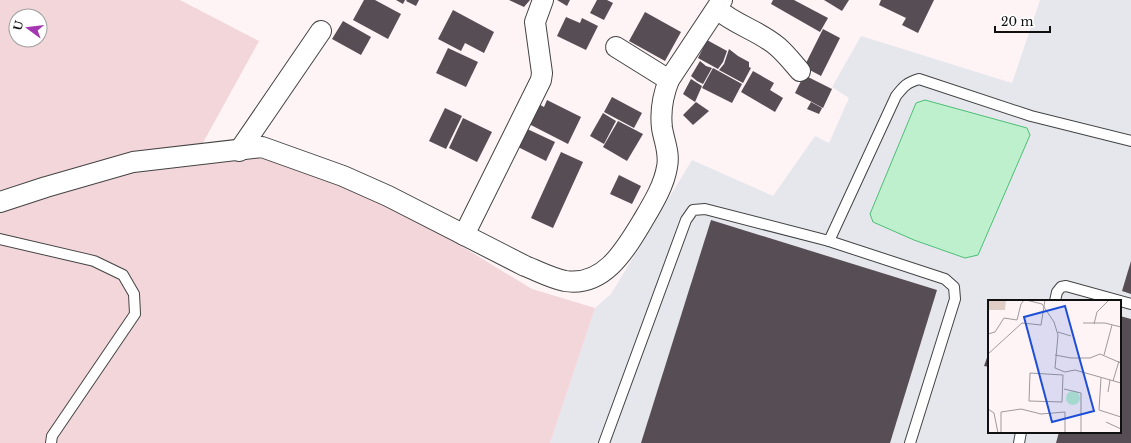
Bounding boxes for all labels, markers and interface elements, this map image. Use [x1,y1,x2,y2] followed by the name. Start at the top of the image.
[8,8,48,48] north arrow
[995,8,1050,34] scale bar
[1001,14,1033,29] text: 20 m
[10,19,26,32] text: U
[988,300,1121,433] inset map

